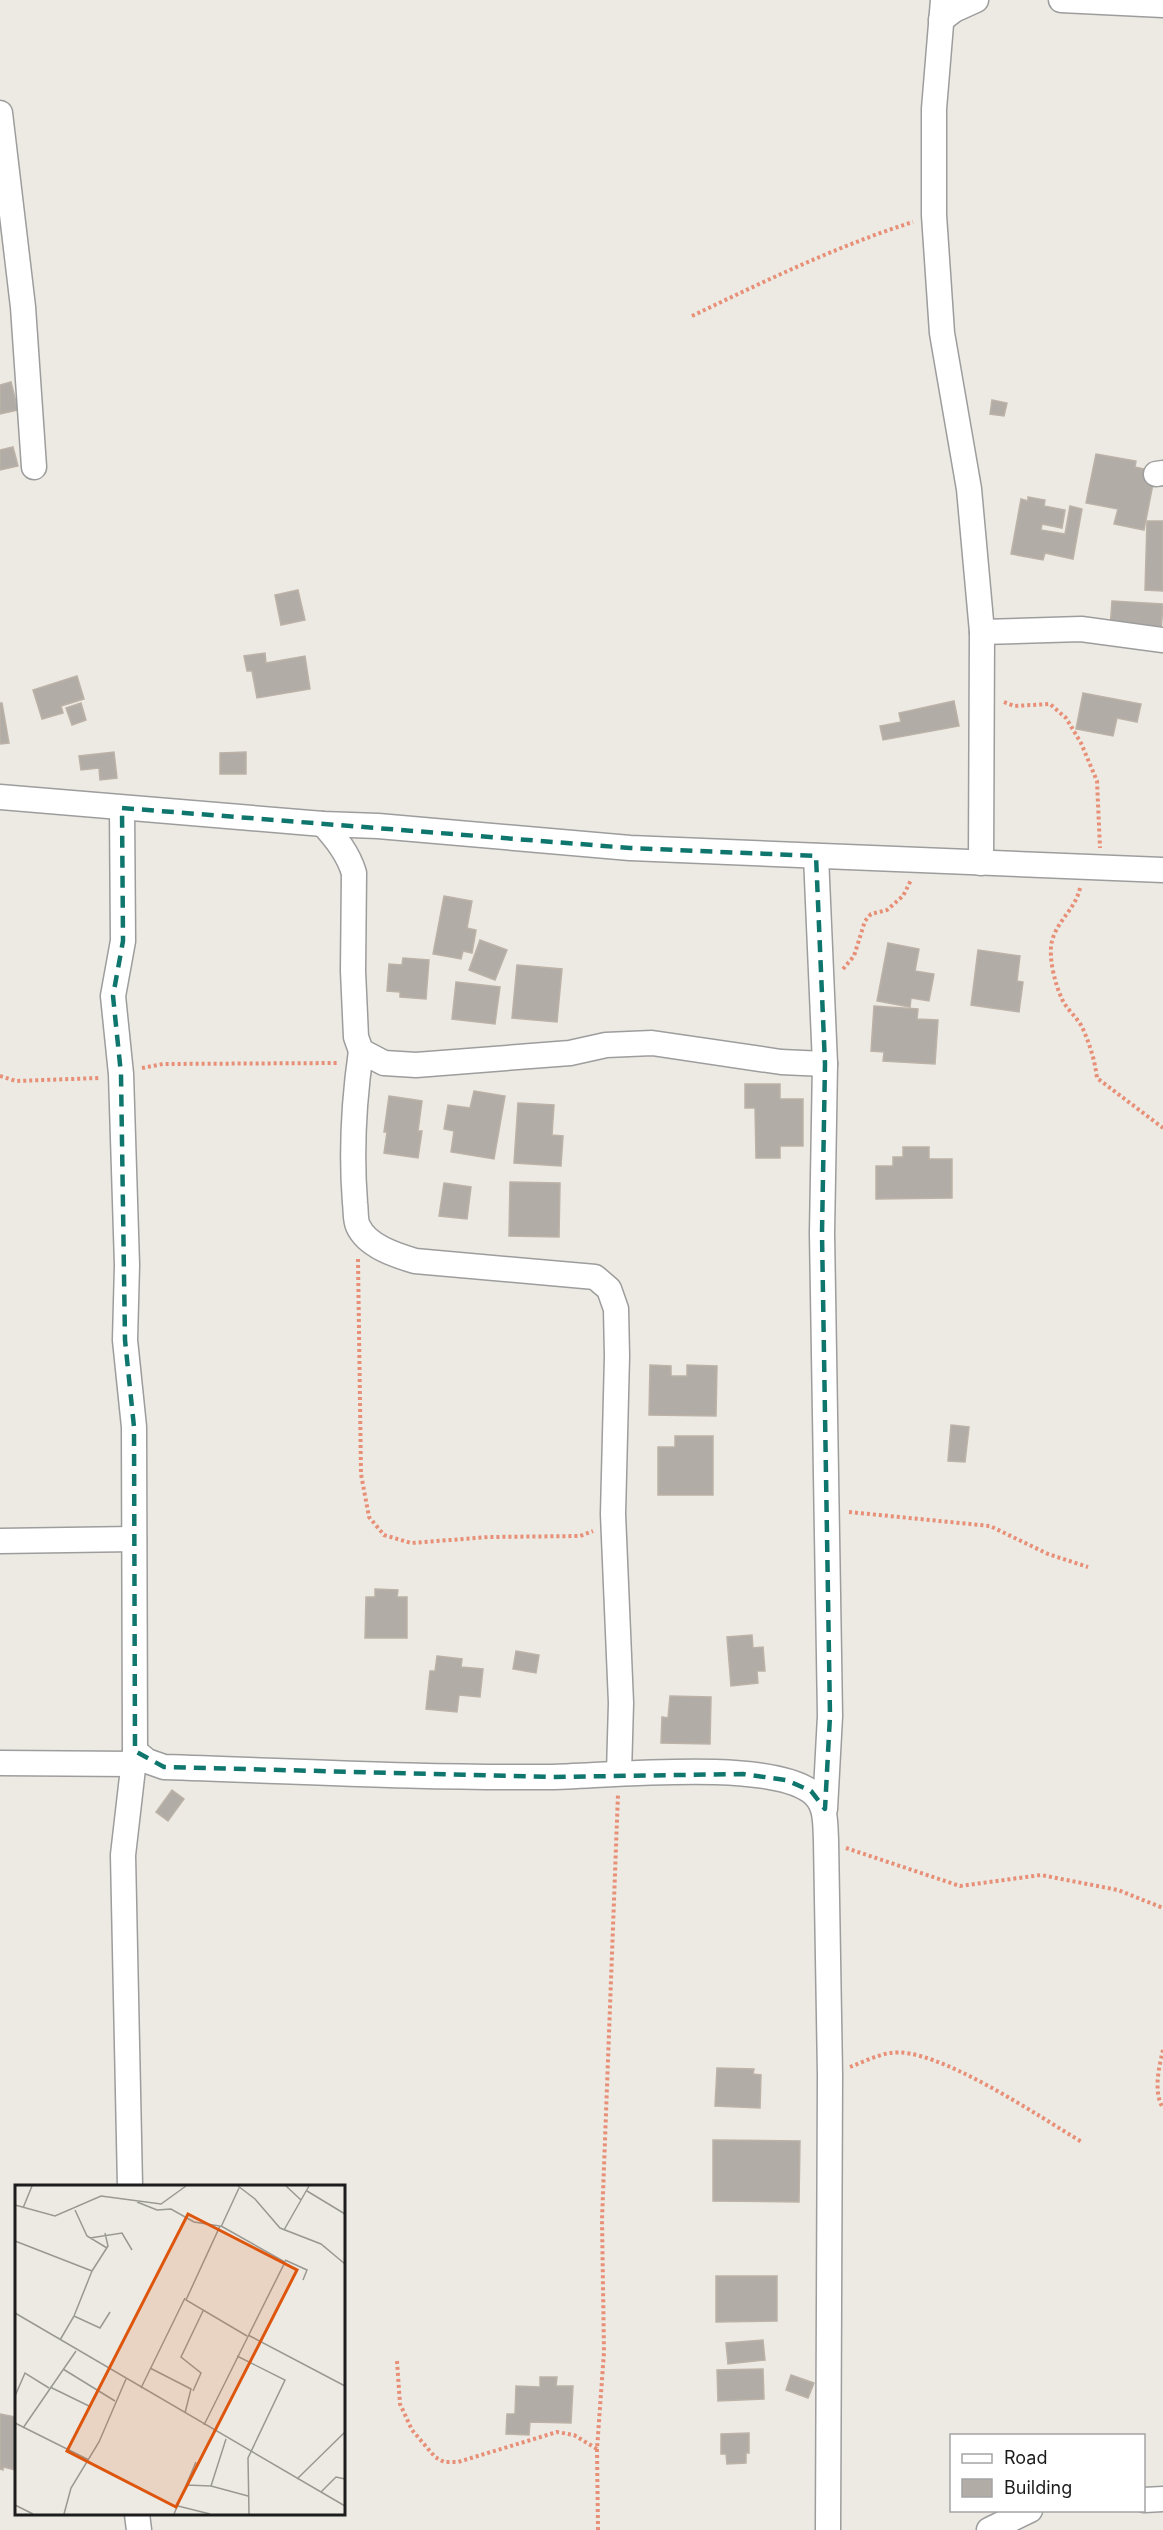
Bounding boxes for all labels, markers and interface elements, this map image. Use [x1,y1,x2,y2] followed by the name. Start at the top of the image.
[15,2185,345,2515] inset map
[950,2434,1145,2512] legend
[1004,2447,1047,2468] text: Road
[1004,2477,1072,2498] text: Building

